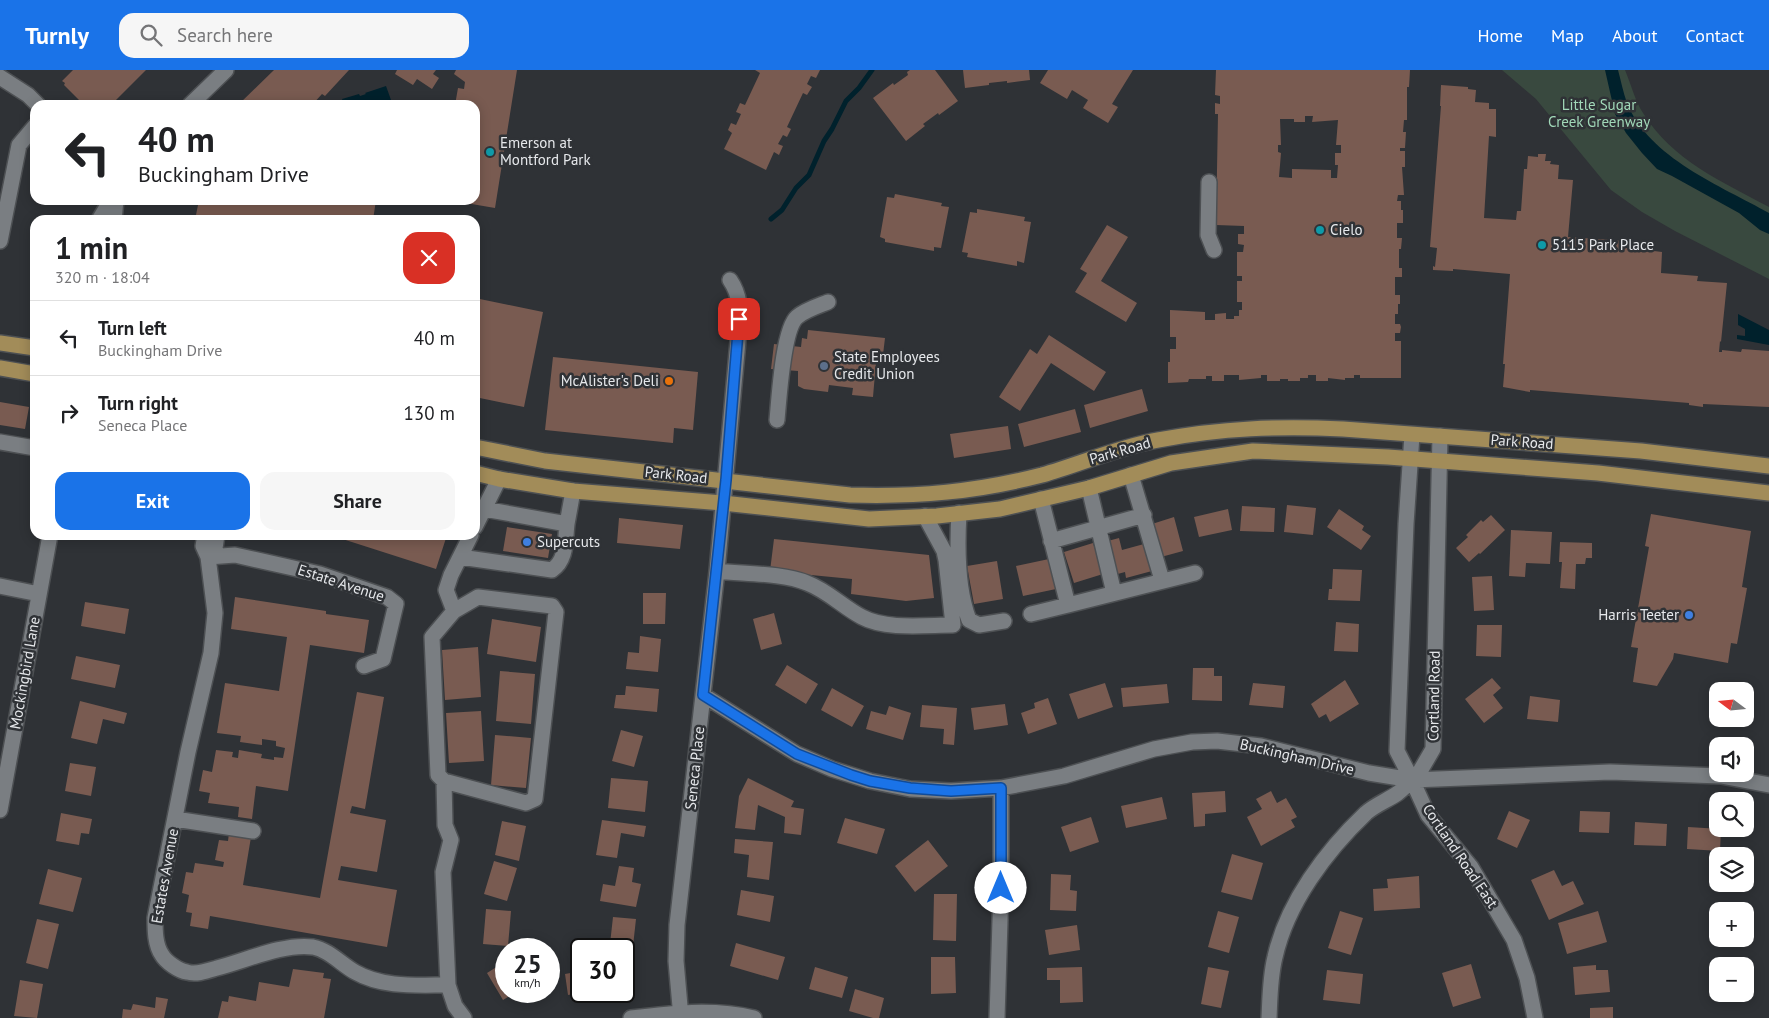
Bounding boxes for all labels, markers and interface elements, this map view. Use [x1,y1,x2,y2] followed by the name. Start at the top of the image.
[119,13,469,58] search box
[25,20,89,51] text: Turnly
[137,21,165,49] icon: search
[177,23,273,47] text: Search here
[1477,24,1523,47] text: Home
[1551,24,1584,47] text: Map
[1612,24,1658,47] text: About
[1686,24,1744,47] text: Contact
[1548,95,1650,131] park label: Little Sugar Creek Greenway
[138,116,215,162] text: 40 m
[55,120,120,185] icon: left
[500,133,591,169] place label: Emerson at Montford Park
[484,146,496,158] marker: Emerson at Montford Park
[138,160,309,188] text: Buckingham Drive
[1330,220,1363,239] place label: Cielo
[1314,224,1326,236] marker: Cielo
[55,228,128,267] text: 1 min
[403,232,455,284] button: close
[1552,235,1654,254] place label: 5115 Park Place
[1536,239,1548,251] marker: 5115 Park Place
[55,267,150,287] text: 320 m · 18:04
[718,298,760,340] pin
[725,305,753,333] icon: arrive
[98,316,167,340] text: Turn left
[55,324,83,352] icon: left
[414,326,455,350] text: 40 m
[98,340,222,360] text: Buckingham Drive
[834,347,940,383] place label: State Employees Credit Union
[818,360,830,372] marker: State Employees Credit Union
[561,371,659,390] place label: McAlister's Deli
[663,375,675,387] marker: McAlister's Deli
[98,391,178,415] text: Turn right
[55,399,83,427] icon: right
[403,401,455,425] text: 130 m
[98,415,187,435] text: Seneca Place
[1490,430,1554,453] street label: Park Road
[1087,433,1153,468] street label: Park Road
[644,462,708,487] street label: Park Road
[55,472,250,530] button: Exit
[260,472,455,530] button: Share
[537,532,600,551] place label: Supercuts
[521,536,533,548] marker: Supercuts
[296,560,387,605] street label: Estate Avenue
[1598,605,1679,624] place label: Harris Teeter
[1683,609,1695,621] marker: Harris Teeter
[5,615,44,731] street label: Mockingbird Lane
[1423,651,1444,741] street label: Cortland Road
[1709,682,1754,728] north arrow
[1709,682,1754,1002] map controls
[681,725,708,811] street label: Seneca Place
[1238,734,1356,779] street label: Buckingham Drive
[1709,737,1754,782] button: sound
[1709,792,1754,837] button: search
[1419,800,1502,911] street label: Cortland Road East
[147,827,182,925] street label: Estates Avenue
[1709,847,1754,892] button: layers
[974,861,1026,913] position arrow
[1709,902,1754,947] button: +
[570,938,635,1003] speed limit sign: 30
[513,948,542,980] text: 25
[1709,957,1754,1002] button: −
[514,975,541,990] text: km/h

